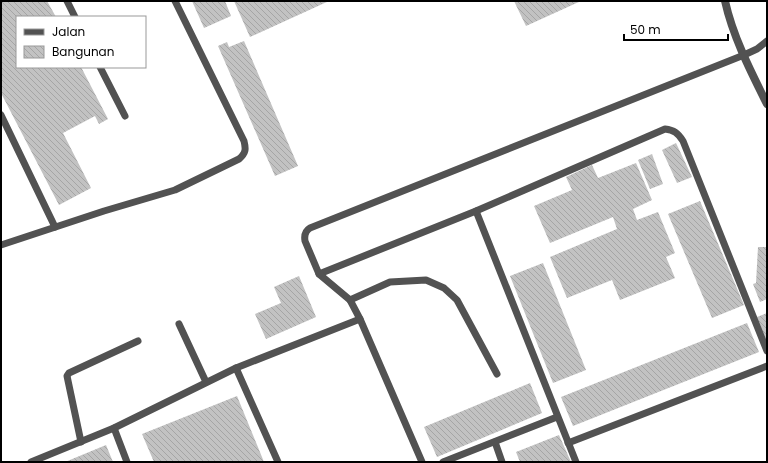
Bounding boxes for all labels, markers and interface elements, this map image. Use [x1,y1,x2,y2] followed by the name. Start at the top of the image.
[16,16,146,68] legend
[624,16,728,42] scale bar
[630,21,661,38] text: 50 m
[52,23,85,40] text: Jalan
[52,43,114,60] text: Bangunan

